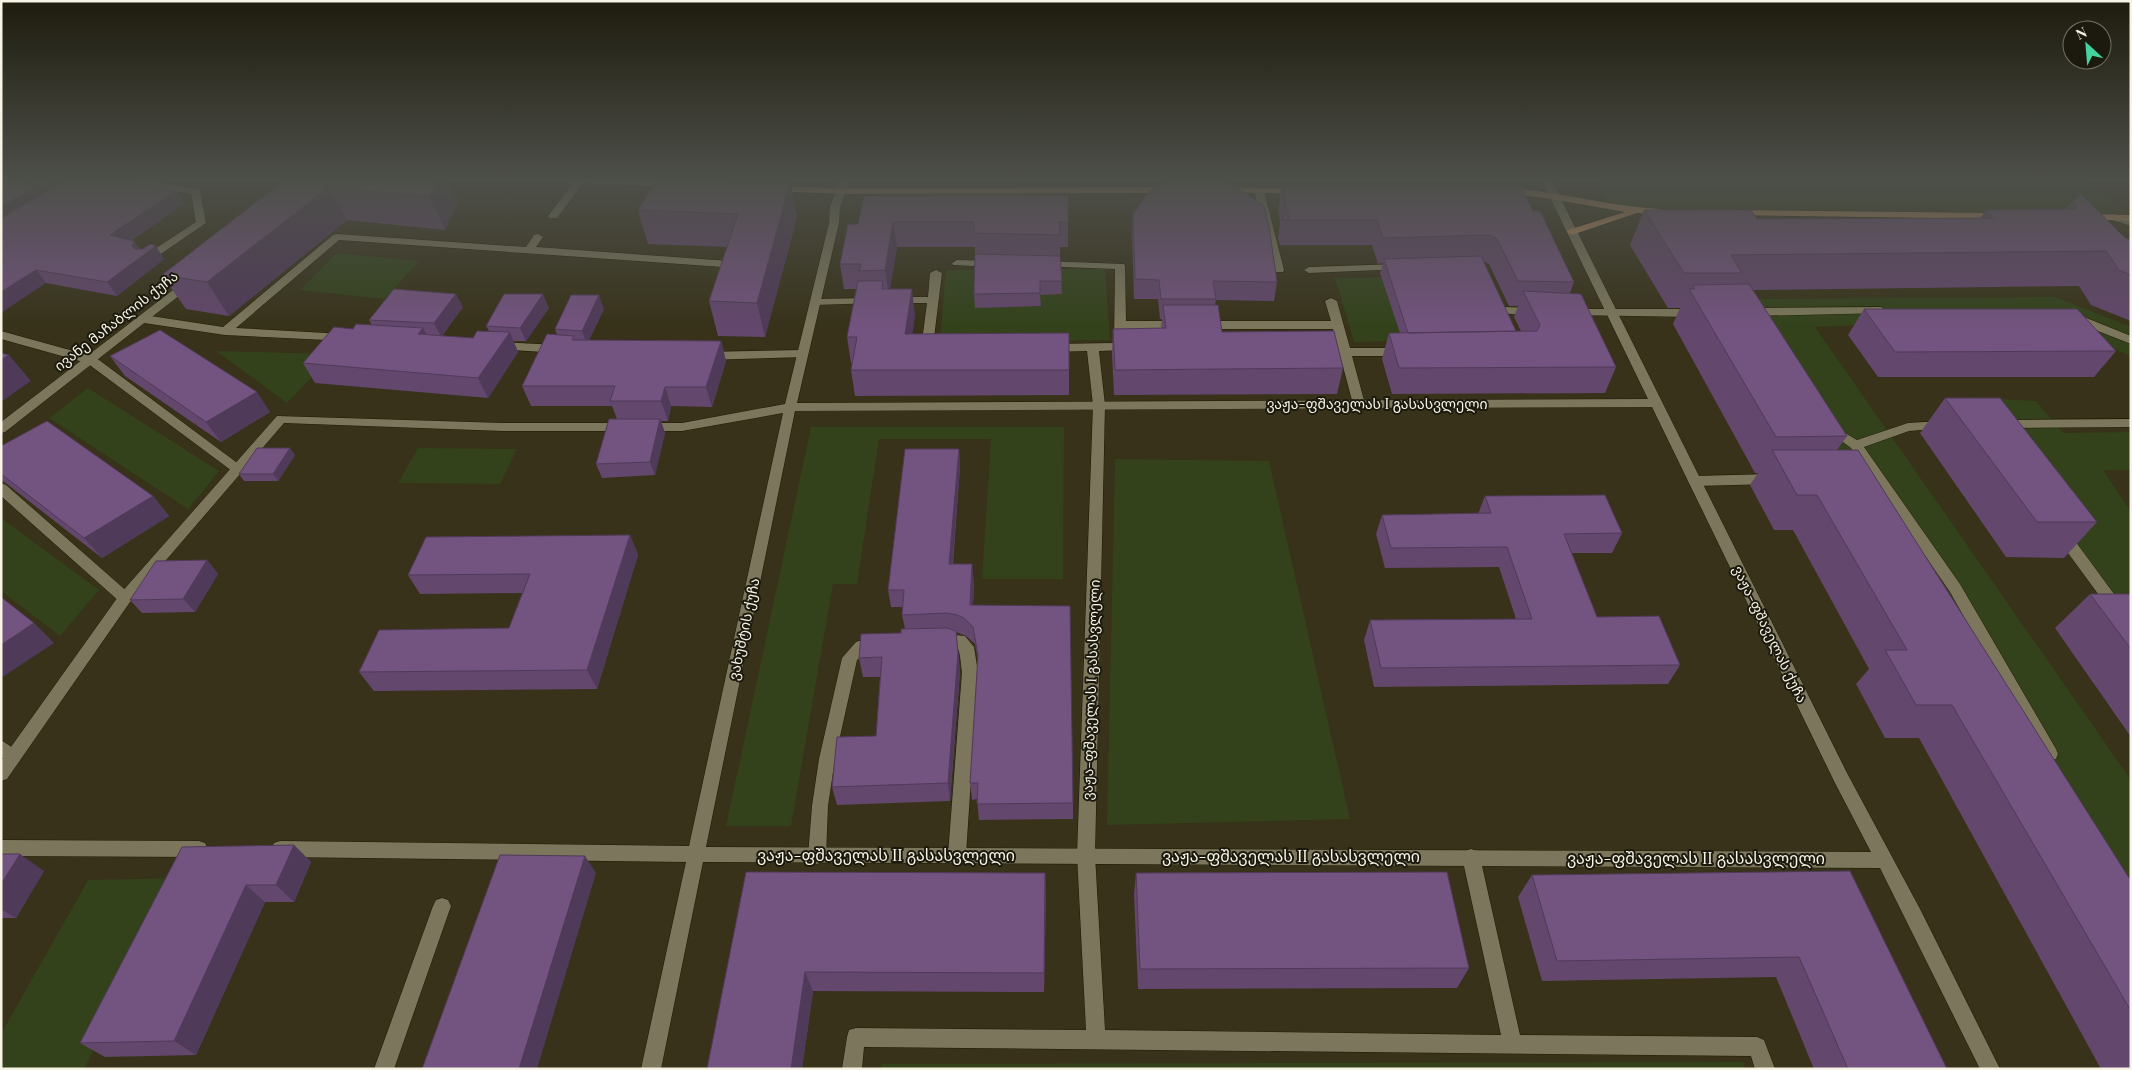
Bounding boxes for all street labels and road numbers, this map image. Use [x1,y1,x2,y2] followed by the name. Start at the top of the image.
[50,266,181,375] street label: ივანე მაჩაბლის ქუჩა
[1267,394,1488,413] street label: ვაჟა-ფშაველას I გასასვლელი
[1729,562,1812,706] street label: ვაჟა-ფშაველას ქუჩა
[723,576,764,682] street label: ვახუშტის ქუჩა
[1077,579,1104,801] street label: ვაჟა-ფშაველას I გასასვლელი
[757,844,1015,866] street label: ვაჟა-ფშაველას II გასასვლელი
[1162,845,1420,867] street label: ვაჟა-ფშაველას II გასასვლელი
[1567,847,1825,869] street label: ვაჟა-ფშაველას II გასასვლელი

